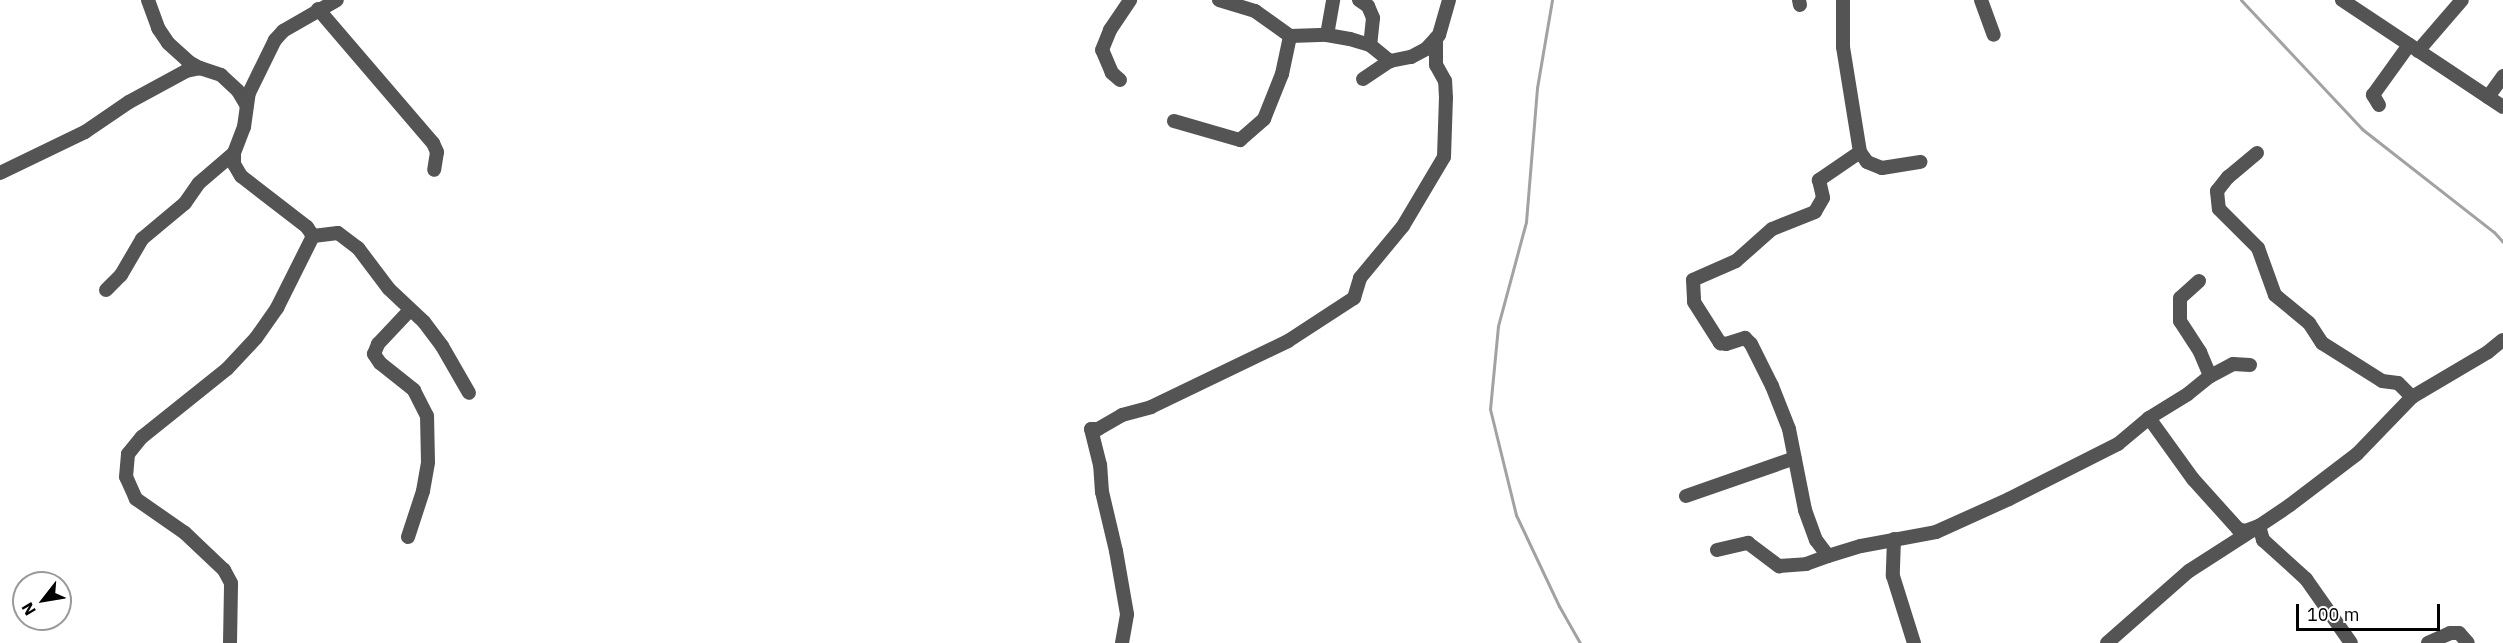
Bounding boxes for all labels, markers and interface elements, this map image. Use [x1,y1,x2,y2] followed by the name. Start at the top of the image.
[12,571,72,631] north arrow
[2299,592,2443,630] scale bar
[17,599,40,619] text: N
[2307,603,2359,626] text: 100 m

